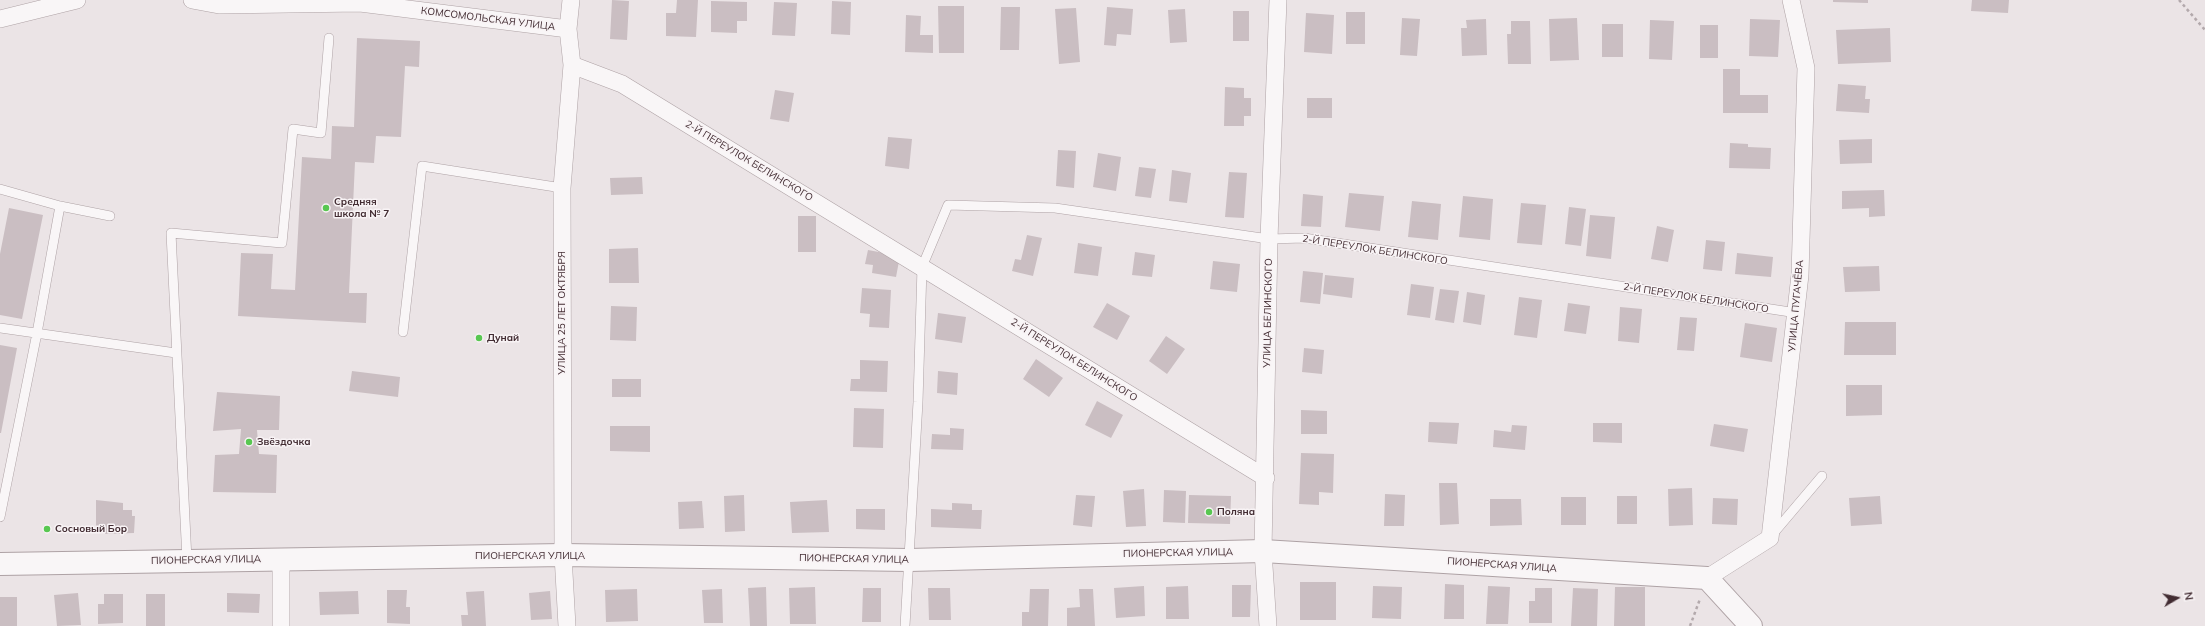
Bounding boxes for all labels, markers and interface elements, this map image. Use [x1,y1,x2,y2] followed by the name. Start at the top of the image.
[420,5,556,33] street label: КОМСОМОЛЬСКАЯ УЛИЦА
[683,118,815,204] street label: 2-Й ПЕРЕУЛОК БЕЛИНСКОГО
[334,196,389,220] place label: Средняя школа № 7
[321,203,331,213] marker: Средняя школа № 7
[1301,233,1449,267] street label: 2-Й ПЕРЕУЛОК БЕЛИНСКОГО
[556,251,568,375] street label: УЛИЦА 25 ЛЕТ ОКТЯБРЯ
[1261,258,1275,368] street label: УЛИЦА БЕЛИНСКОГО
[1786,259,1806,353] street label: УЛИЦА ПУГАЧЁВА
[1622,281,1770,315] street label: 2-Й ПЕРЕУЛОК БЕЛИНСКОГО
[1008,316,1140,404] street label: 2-Й ПЕРЕУЛОК БЕЛИНСКОГО
[487,332,519,344] place label: Дунай
[474,333,484,343] marker: Дунай
[257,436,311,448] place label: Звёздочка
[244,437,254,447] marker: Звёздочка
[1217,506,1255,518] place label: Поляна
[1204,507,1214,517] marker: Поляна
[55,523,127,535] place label: Сосновый Бор
[42,524,52,534] marker: Сосновый Бор
[1123,546,1233,560] street label: ПИОНЕРСКАЯ УЛИЦА
[475,550,585,562] street label: ПИОНЕРСКАЯ УЛИЦА
[799,552,909,566] street label: ПИОНЕРСКАЯ УЛИЦА
[151,553,261,567] street label: ПИОНЕРСКАЯ УЛИЦА
[1447,555,1557,575] street label: ПИОНЕРСКАЯ УЛИЦА
[2157,578,2197,618] north arrow
[2181,591,2196,601] text: N

